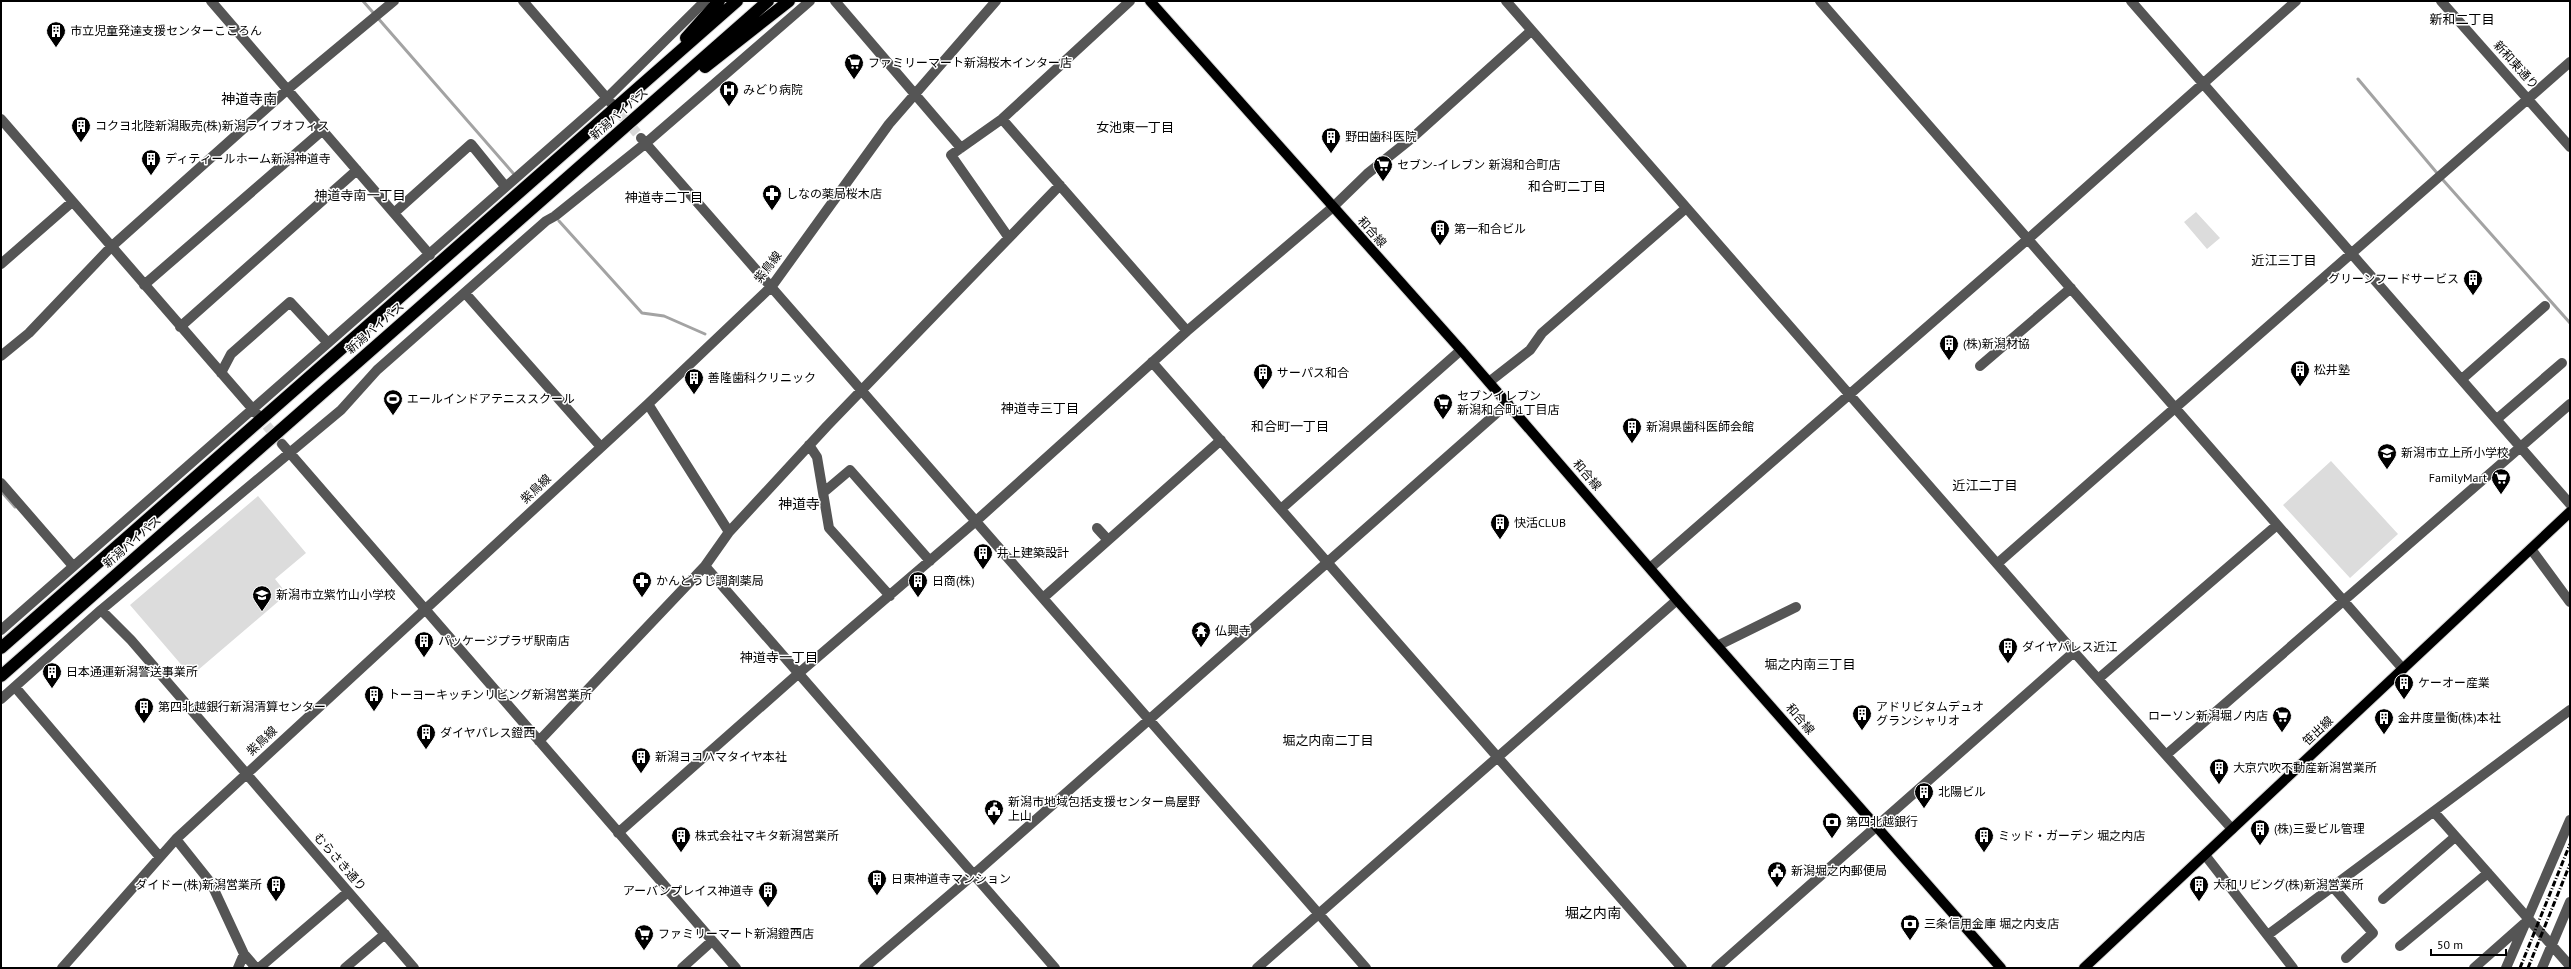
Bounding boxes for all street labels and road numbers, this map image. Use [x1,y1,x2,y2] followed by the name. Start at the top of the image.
[2491,37,2542,92] street label: 新和東通り
[587,84,651,143] street label: 新潟バイパス
[1355,213,1390,250] street label: 和合線
[751,248,785,285] street label: 紫鳥線
[343,298,407,357] street label: 新潟バイパス
[1570,456,1605,493] street label: 和合線
[517,471,554,506] street label: 紫鳥線
[100,512,164,571] street label: 新潟バイパス
[1783,700,1818,737] street label: 和合線
[2299,713,2336,748] street label: 笹出線
[243,723,280,758] street label: 紫鳥線
[311,830,370,894] street label: むらさき通り

